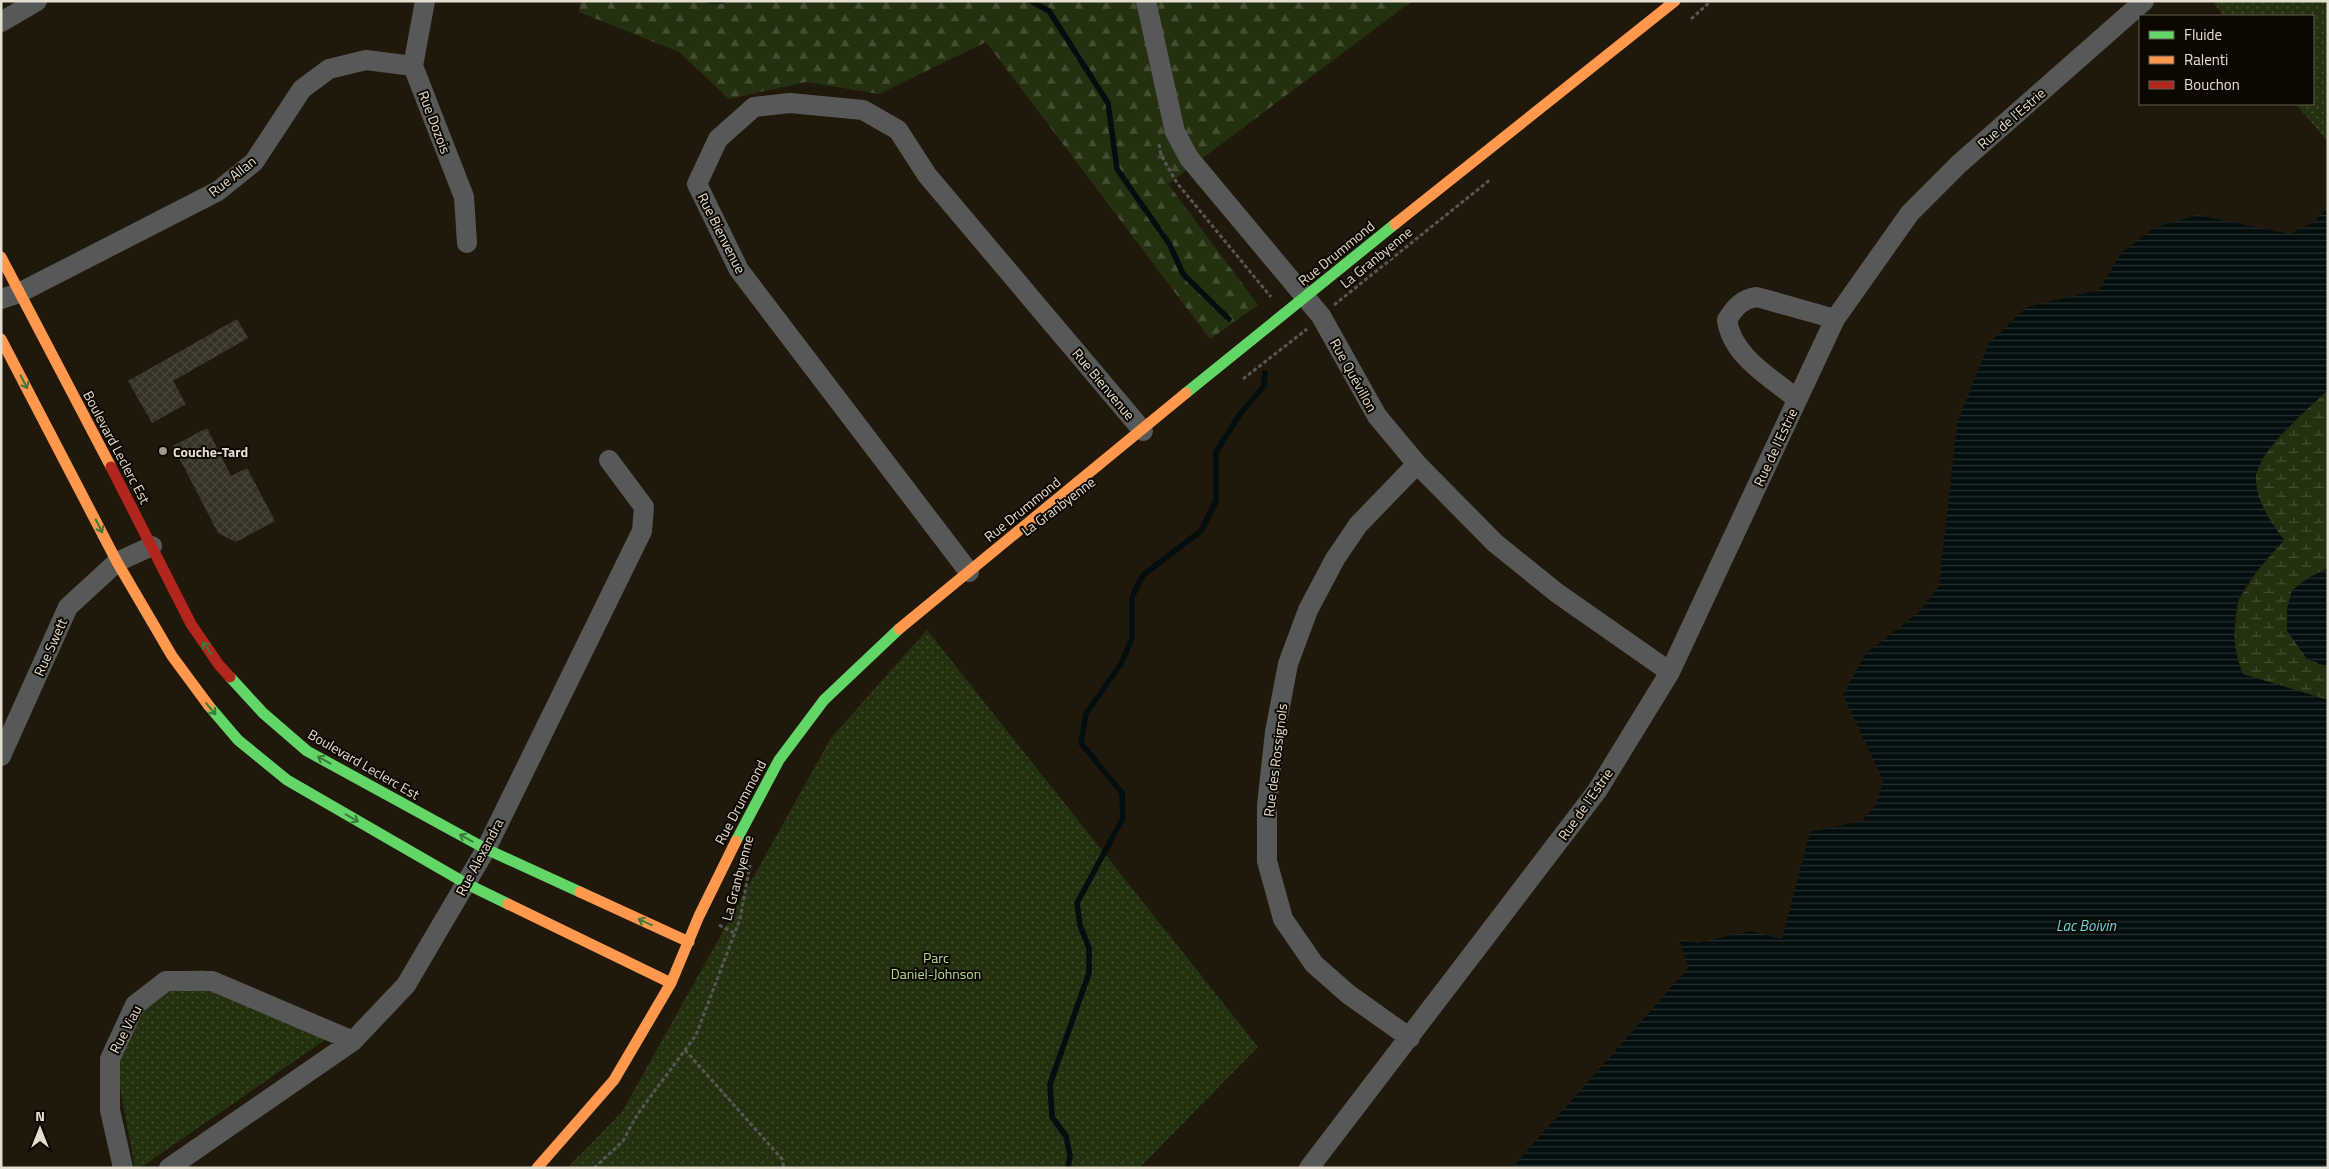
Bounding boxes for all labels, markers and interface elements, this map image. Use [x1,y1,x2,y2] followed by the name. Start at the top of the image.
[2139,15,2314,105] legend
[2184,23,2222,46] text: Fluide
[2184,48,2228,71] text: Ralenti
[2184,73,2240,96] text: Bouchon
[1972,83,2050,153] street label: Rue de l'Estrie
[413,88,457,156] street label: Rue Dozois
[204,151,260,201] street label: Rue Allan
[693,189,751,277] street label: Rue Bienvenue
[1293,216,1379,290] street label: Rue Drummond
[1335,221,1417,293] street label: La Granbyenne
[1325,334,1383,416] street label: Rue Quévillon
[1068,344,1140,424] street label: Rue Bienvenue
[20,374,29,389] one-way arrow
[78,387,156,507] street label: Boulevard Leclerc Est
[1748,404,1802,490] street label: Rue de l'Estrie
[173,441,248,462] place label: Couche-Tard
[157,445,169,457] marker: Couche-Tard
[1017,471,1099,541] street label: La Granbyenne
[979,472,1065,546] street label: Rue Drummond
[94,519,104,534] one-way arrow
[28,615,72,679] street label: Rue Swett
[202,642,212,656] one-way arrow
[206,702,217,715] one-way arrow
[1258,702,1292,818] street label: Rue des Rossignols
[304,724,424,805] street label: Boulevard Leclerc Est
[316,755,331,765] one-way arrow
[709,756,771,848] street label: Rue Drummond
[1552,764,1618,844] street label: Rue de l'Estrie
[345,813,360,823] one-way arrow
[450,815,508,899] street label: Rue Alexandra
[459,833,474,842] one-way arrow
[715,833,759,923] street label: La Granbyenne
[2056,914,2116,937] water label: Lac Boivin
[638,916,653,926] one-way arrow
[891,947,981,984] park label: Parc Daniel-Johnson
[104,1001,146,1057] street label: Rue Viau
[15,1104,65,1154] north arrow
[35,1105,45,1126] text: N

